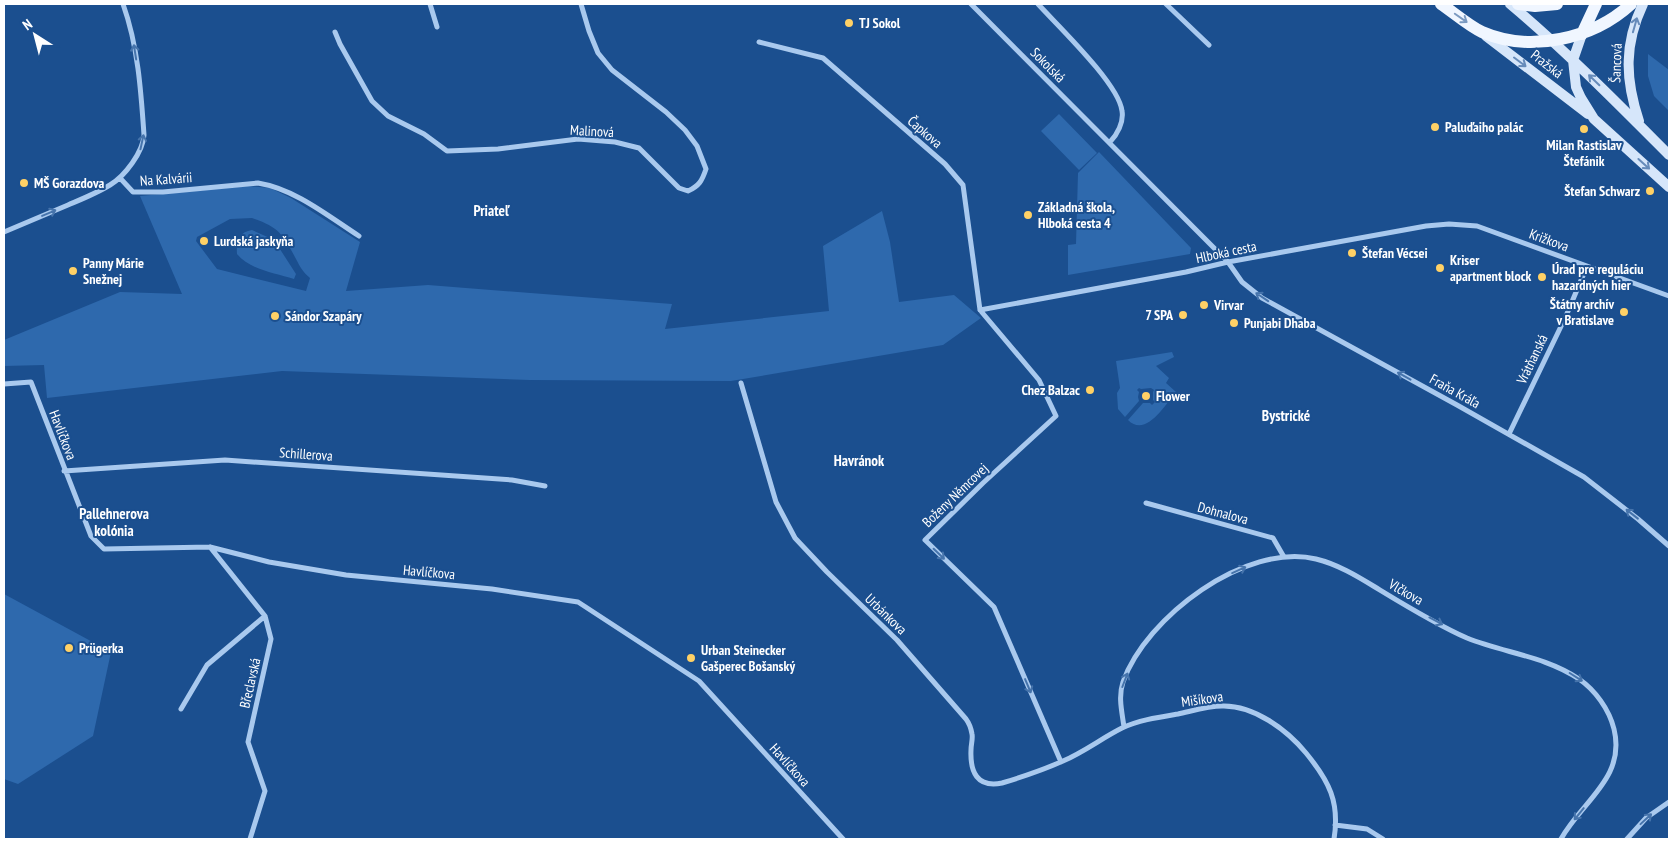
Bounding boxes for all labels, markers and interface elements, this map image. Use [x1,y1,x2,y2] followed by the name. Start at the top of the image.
[10,10,60,60] north arrow
[1454,13,1468,23] one-way arrow
[859,14,901,32] place label: TJ Sokol
[19,15,36,34] text: N
[843,17,855,29] marker: TJ Sokol
[1631,17,1641,33] one-way arrow
[1606,43,1626,83] street label: Šancová
[1027,44,1069,86] street label: Sokolská
[130,45,140,61] one-way arrow
[1527,46,1567,82] street label: Pražská
[1513,56,1526,67] one-way arrow
[1588,74,1600,86] one-way arrow
[904,112,946,152] street label: Čapkova
[1445,118,1524,136] place label: Paluďaiho palác
[570,121,614,141] street label: Malinová
[1429,121,1441,133] marker: Paluďaiho palác
[1578,123,1590,135] marker: Milan Rastislav Štefánik
[138,135,147,151] one-way arrow
[1546,136,1622,170] place label: Milan Rastislav Štefánik
[1637,158,1650,169] one-way arrow
[139,168,193,190] street label: Na Kalvárii
[34,174,105,192] place label: MŠ Gorazdova
[18,177,30,189] marker: MŠ Gorazdova
[1564,182,1640,200] place label: Štefan Schwarz
[1644,185,1656,197] marker: Štefan Schwarz
[1038,198,1115,232] place label: Základná škola, Hlboká cesta 4
[473,201,510,220] district label: Priateľ
[41,207,56,217] one-way arrow
[1022,209,1034,221] marker: Základná škola, Hlboká cesta 4
[1527,225,1571,255] street label: Križkova
[214,232,294,250] place label: Lurdská jaskyňa
[198,235,210,247] marker: Lurdská jaskyňa
[1194,237,1258,267] street label: Hlboká cesta
[1362,244,1428,262] place label: Štefan Vécsei
[1346,247,1358,259] marker: Štefan Vécsei
[1450,251,1532,285] place label: Kriser apartment block
[83,254,144,288] place label: Panny Márie Snežnej
[1552,260,1643,294] place label: Úrad pre reguláciu hazardných hier
[1434,262,1446,274] marker: Kriser apartment block
[67,265,79,277] marker: Panny Márie Snežnej
[1536,271,1548,283] marker: Úrad pre reguláciu hazardných hier
[1255,292,1269,302] one-way arrow
[1550,295,1614,329] place label: Štátny archív v Bratislave
[1213,296,1245,314] place label: Virvar
[1198,299,1210,311] marker: Virvar
[1145,306,1174,324] place label: 7 SPA
[1618,306,1630,318] marker: Štátny archív v Bratislave
[285,307,362,325] place label: Sándor Szapáry
[1177,309,1189,321] marker: 7 SPA
[269,310,281,322] marker: Sándor Szapáry
[1244,314,1316,332] place label: Punjabi Dhaba
[1228,317,1240,329] marker: Punjabi Dhaba
[1512,331,1552,388] street label: Vrátňanská
[1397,370,1412,380] one-way arrow
[1427,370,1483,412] street label: Fraňa Kráľa
[1021,381,1080,399] place label: Chez Balzac
[1084,384,1096,396] marker: Chez Balzac
[1156,387,1191,405] place label: Flower
[1140,390,1152,402] marker: Flower
[1262,406,1310,425] district label: Bystrické
[45,407,81,463] street label: Havlíčkova
[279,443,333,465] street label: Schillerova
[834,451,885,470] district label: Havránok
[918,459,992,531] street label: Boženy Němcovej
[1196,498,1250,528] street label: Dohnalova
[79,504,149,540] district label: Pallehnerova kolónia
[1626,509,1639,520] one-way arrow
[933,548,945,560] one-way arrow
[402,561,456,583] street label: Havlíčkova
[1231,565,1246,575] one-way arrow
[1385,574,1427,609] street label: Vlčkova
[861,590,911,638] street label: Urbánkova
[1428,617,1443,627] one-way arrow
[79,639,124,657] place label: Prügerka
[701,641,796,675] place label: Urban Steinecker Gašperec Bošanský
[63,642,75,654] marker: Prügerka
[685,652,697,664] marker: Urban Steinecker Gašperec Bošanský
[235,656,265,710] street label: Břeclavská
[1121,673,1130,688] one-way arrow
[1568,673,1582,683] one-way arrow
[1023,678,1033,693] one-way arrow
[1180,687,1224,711] street label: Mišíkova
[766,740,814,790] street label: Havlíčkova
[1574,807,1584,821] one-way arrow
[1640,813,1653,825] one-way arrow

